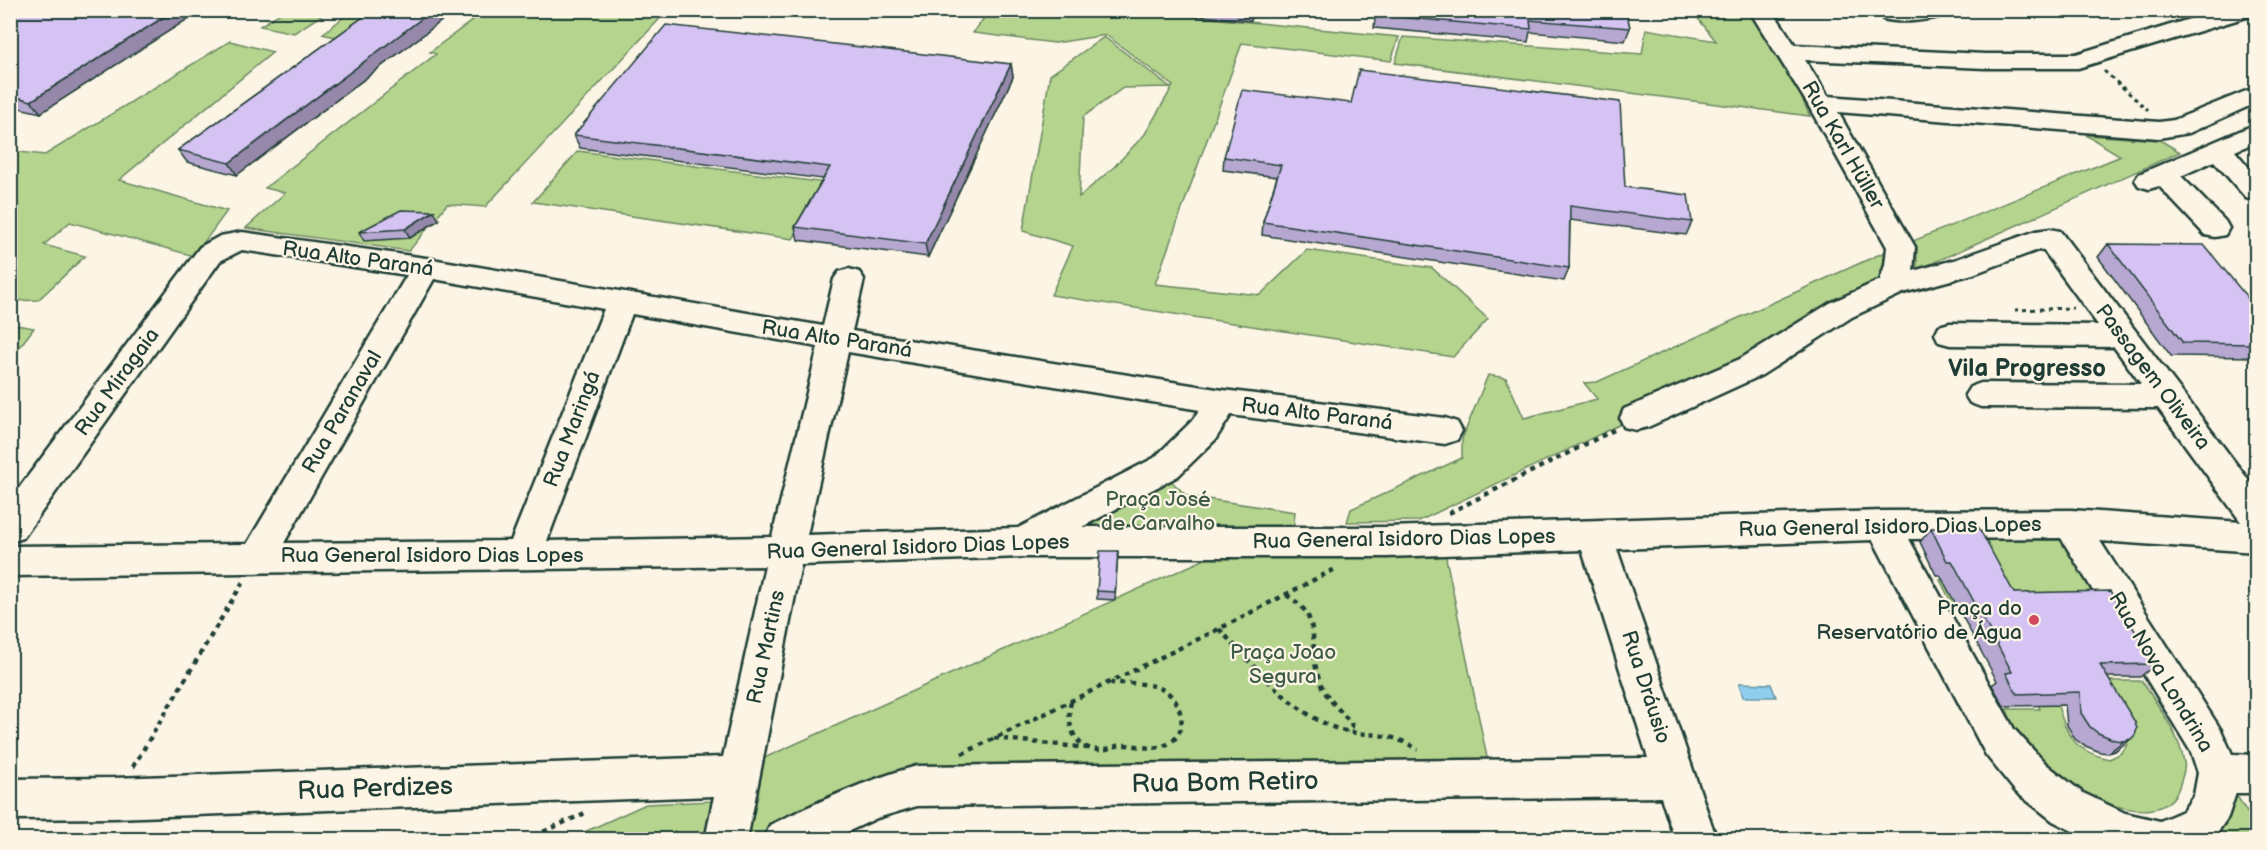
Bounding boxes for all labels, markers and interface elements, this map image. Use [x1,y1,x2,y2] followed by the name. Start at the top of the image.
[1796,77,1890,214] street label: Rua Karl Hüller
[281,236,435,282] street label: Rua Alto Paraná
[2090,299,2216,455] street label: Passagem Oliveira
[760,315,914,363] street label: Rua Alto Paraná
[70,323,164,441] street label: Rua Miragaia
[297,346,387,478] street label: Rua Paranaval
[1948,354,2106,383] district label: Vila Progresso
[538,367,606,491] street label: Rua Maringá
[1240,392,1394,436] street label: Rua Alto Paraná
[1101,487,1215,536] park label: Praça José de Carvalho
[1738,512,2042,542] street label: Rua General Isidoro Dias Lopes
[1252,524,1556,554] street label: Rua General Isidoro Dias Lopes
[766,529,1070,565] street label: Rua General Isidoro Dias Lopes
[280,543,584,568] street label: Rua General Isidoro Dias Lopes
[2103,587,2219,757] street label: Rua Nova Londrina
[742,588,790,706] street label: Rua Martins
[1816,596,2022,645] place label: Praça do Reservatório de Água
[2027,613,2041,627] marker: Praça do Reservatório de Água
[1616,627,1676,747] street label: Rua Dráusio
[1230,640,1336,689] park label: Praça Joao Segura
[1131,766,1319,800] street label: Rua Bom Retiro
[297,771,453,807] street label: Rua Perdizes

